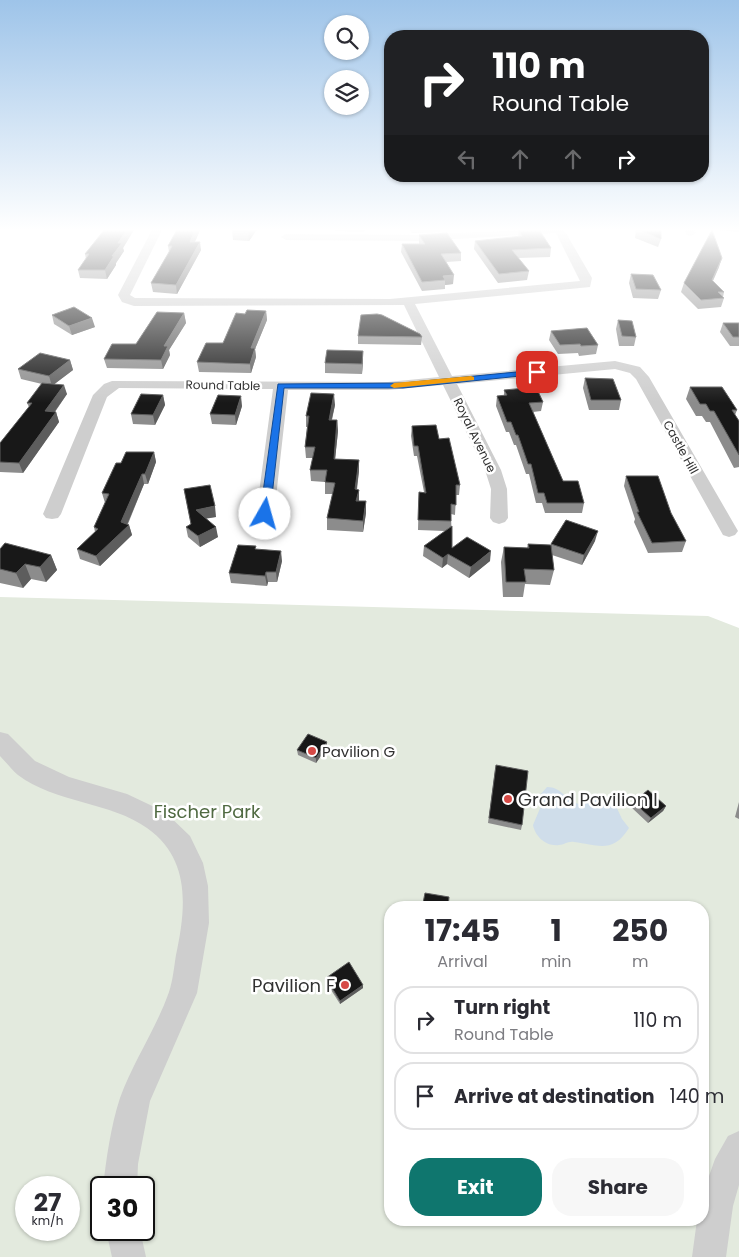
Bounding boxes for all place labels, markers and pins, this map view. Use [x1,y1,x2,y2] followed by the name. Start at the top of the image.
[516,351,558,393] pin
[322,741,396,762] place label: Pavilion G
[306,745,318,757] marker: Pavilion G
[518,787,658,812] place label: Grand Pavilion I
[502,793,514,805] marker: Grand Pavilion I
[252,973,335,998] place label: Pavilion F
[339,979,351,991] marker: Pavilion F

